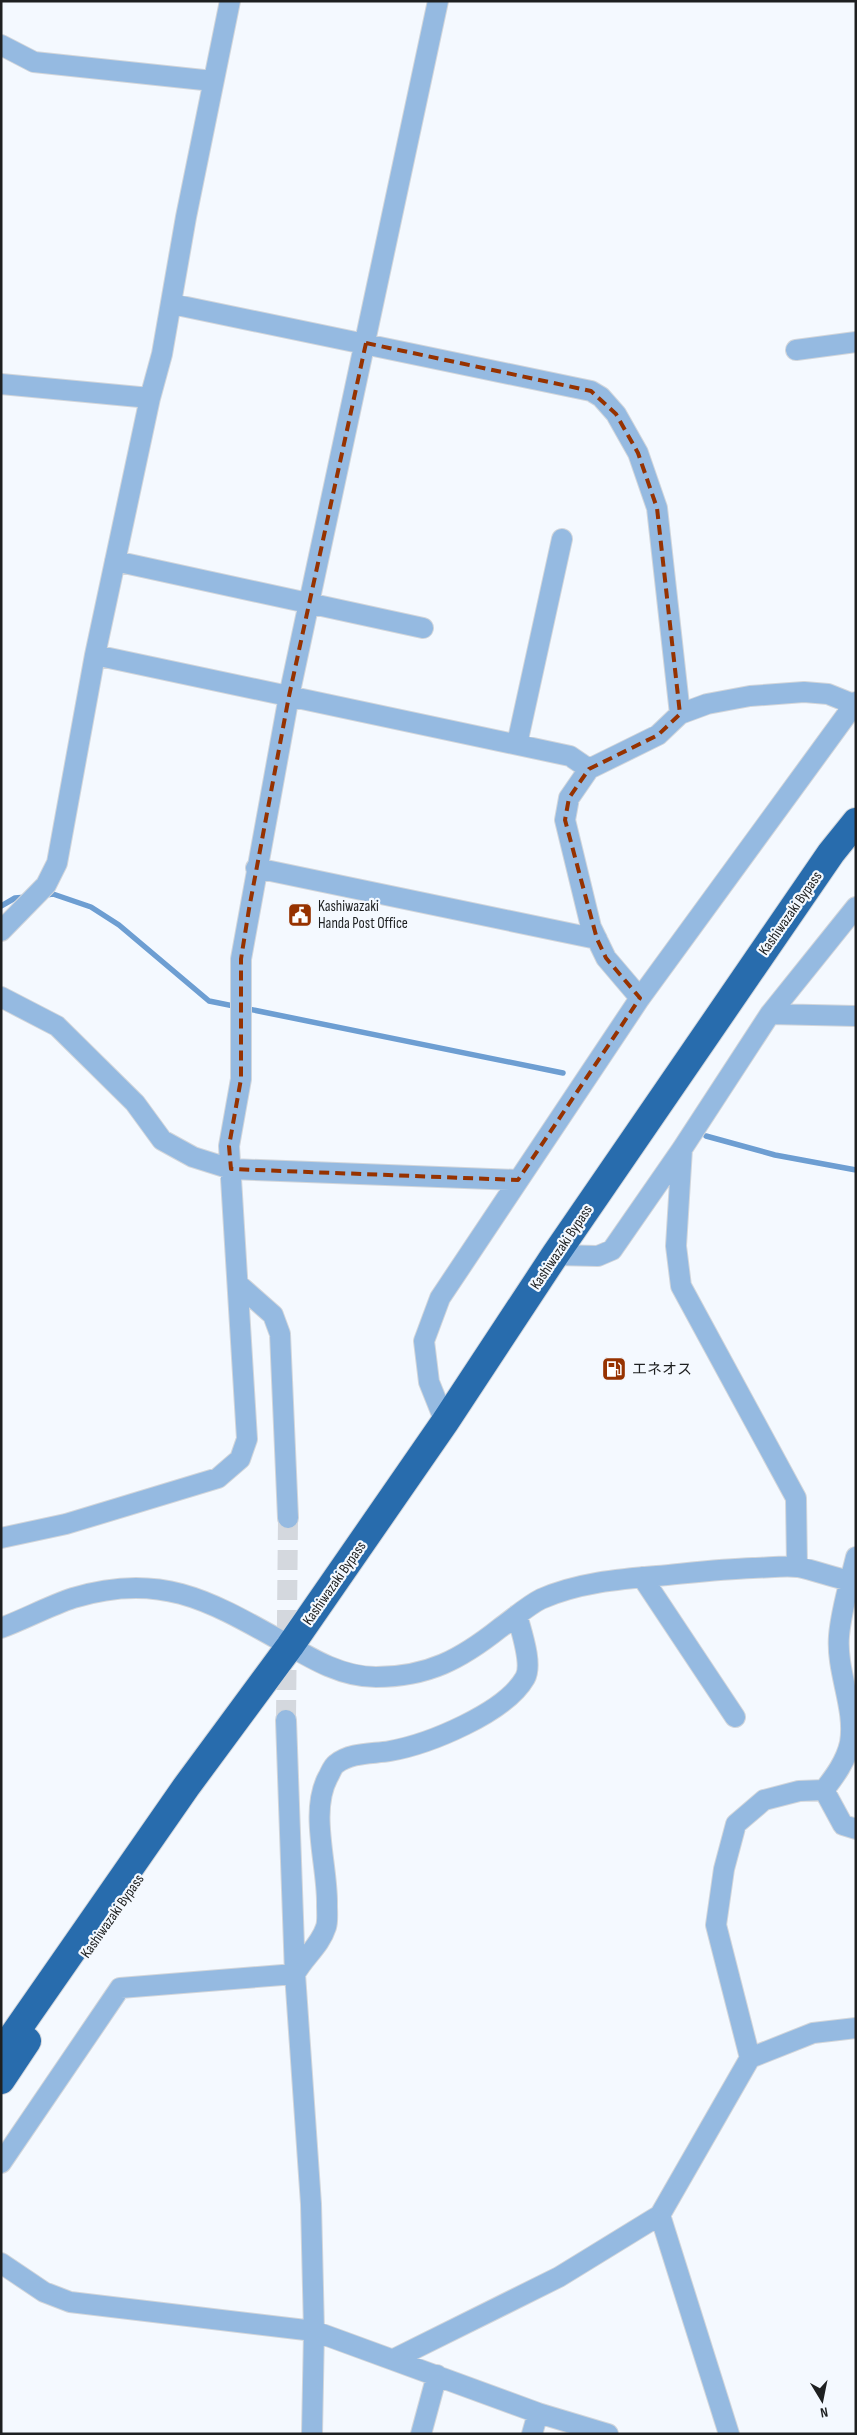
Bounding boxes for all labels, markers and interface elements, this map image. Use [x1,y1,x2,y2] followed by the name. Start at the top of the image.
[755,868,826,959] street label: Kashiwazaki Bypass
[318,897,408,933] place label: Kashiwazaki Handa Post Office
[287,902,313,928] public building icon: Kashiwazaki Handa Post Office
[526,1201,597,1293] street label: Kashiwazaki Bypass
[601,1356,627,1382] fuel station icon: エネオス
[632,1360,692,1379] place label: エネオス
[299,1538,370,1629] street label: Kashiwazaki Bypass
[77,1871,148,1962] street label: Kashiwazaki Bypass
[797,2375,847,2425] north arrow
[819,2403,829,2421] text: N

